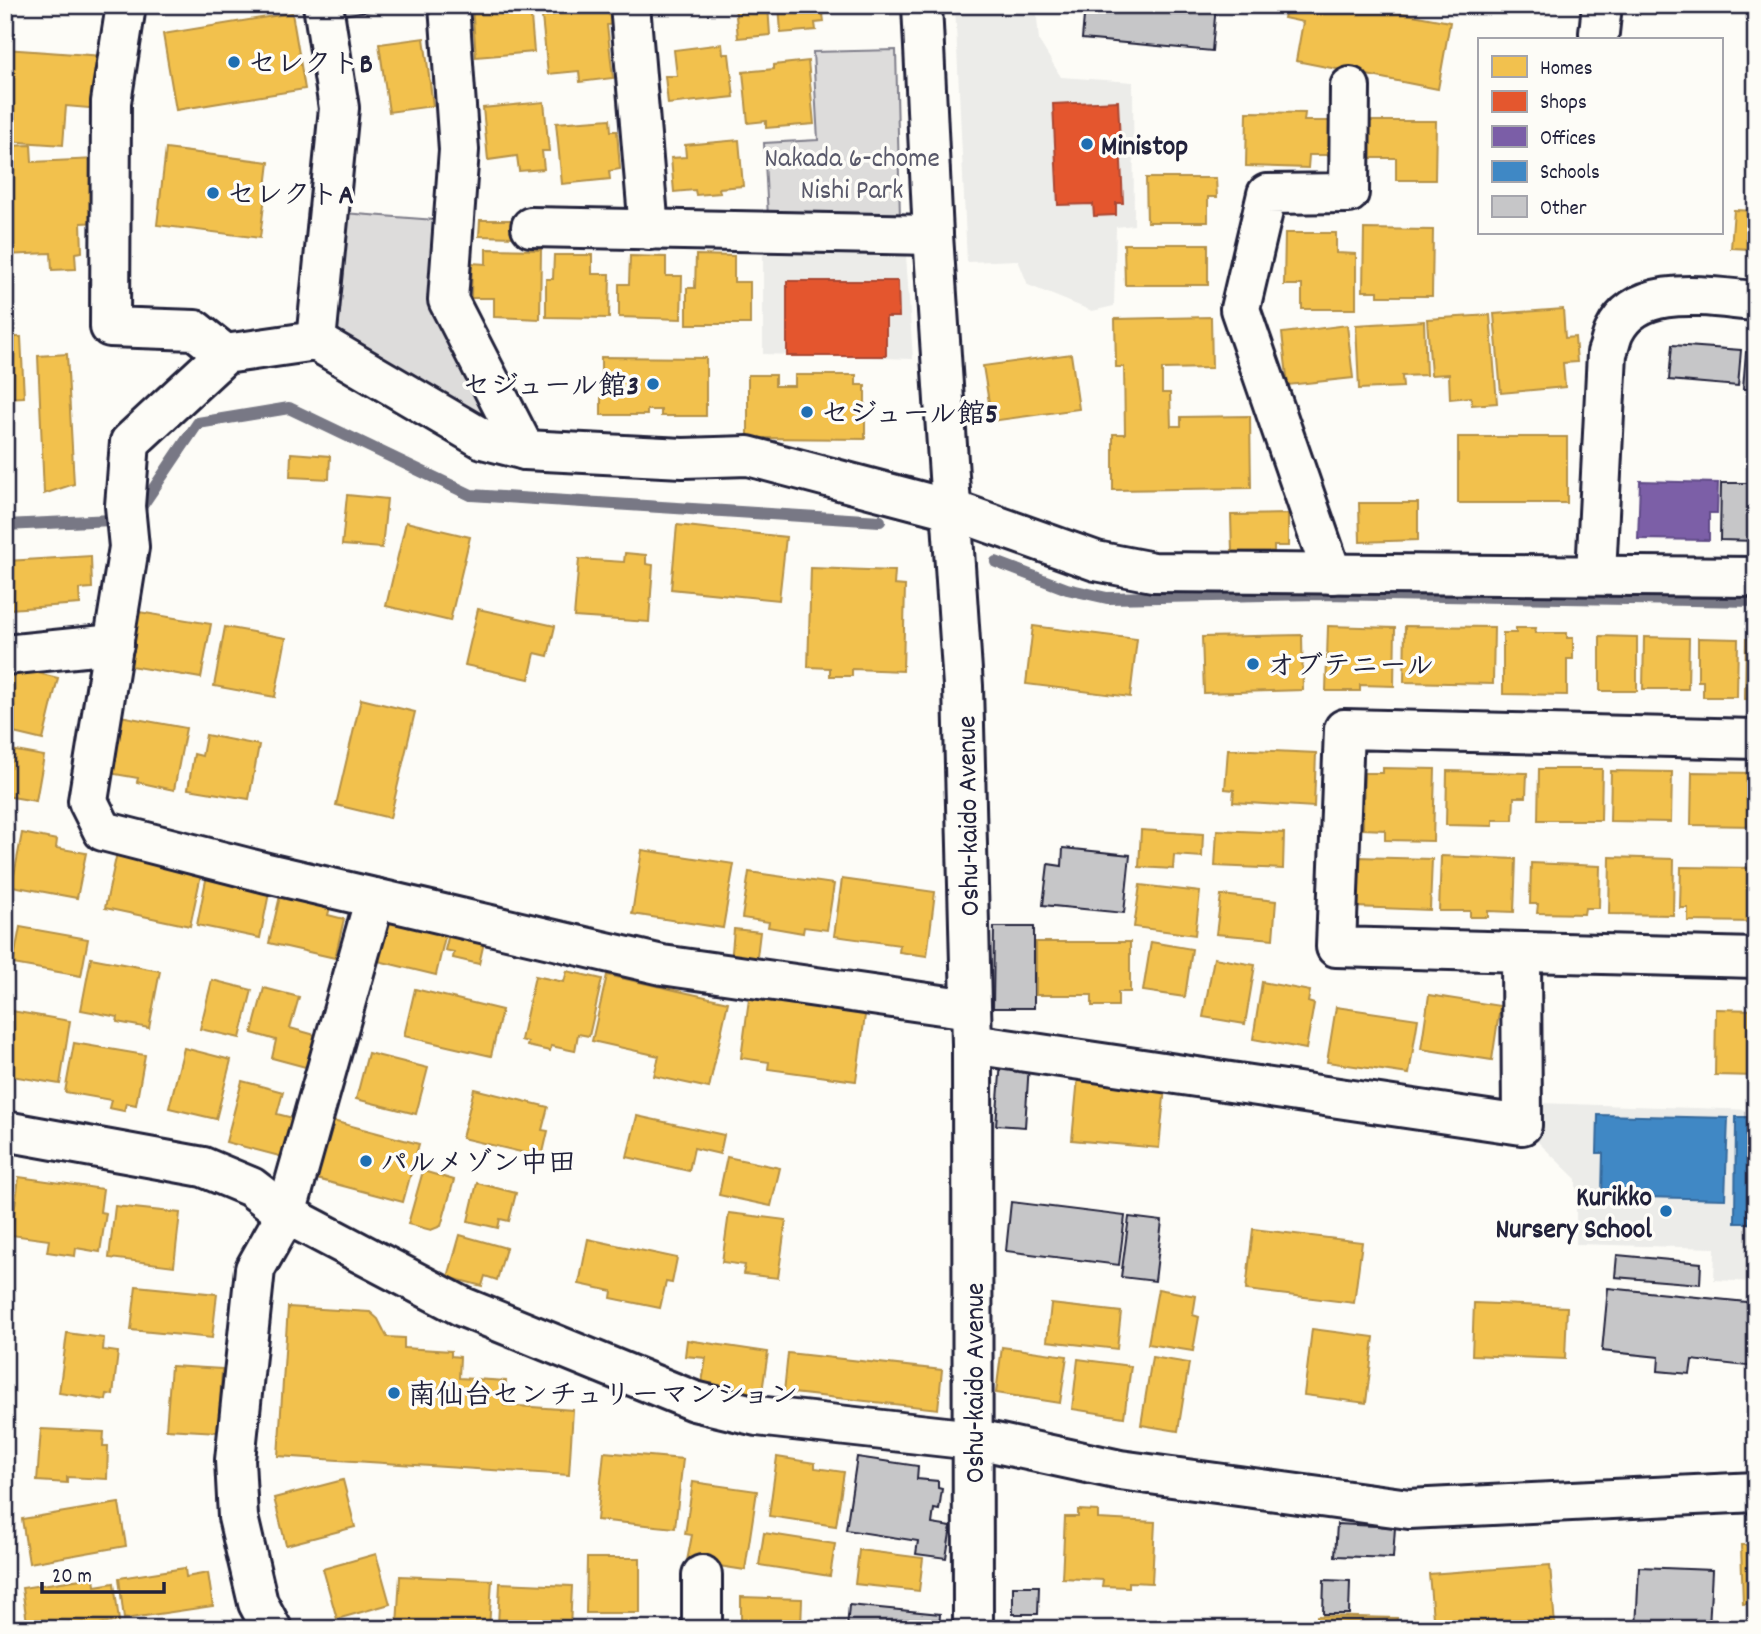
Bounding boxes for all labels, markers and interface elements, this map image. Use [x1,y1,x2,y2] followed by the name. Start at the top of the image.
[1478,38,1722,234] legend
[248,47,373,87] place label: セレクトB
[226,54,242,70] marker: セレクトB
[1540,55,1593,85] text: Homes
[1540,89,1587,119] text: Shops
[1540,125,1596,155] text: Offices
[1101,129,1188,169] place label: Ministop
[1079,136,1095,152] marker: Ministop
[764,141,940,213] park label: Nakada 6-chome Nishi Park
[1540,159,1600,189] text: Schools
[227,178,354,218] place label: セレクトA
[205,185,221,201] marker: セレクトA
[1540,195,1587,225] text: Other
[462,369,639,409] place label: セジュール館3
[645,376,661,392] marker: セジュール館3
[821,397,998,437] place label: セジュール館5
[799,404,815,420] marker: セジュール館5
[1267,649,1434,689] place label: オブテニール
[1245,656,1261,672] marker: オブテニール
[949,715,993,917] street label: Oshu-kaido Avenue
[380,1146,576,1186] place label: パルメゾン中田
[358,1153,374,1169] marker: パルメゾン中田
[1495,1180,1652,1252] place label: Kurikko Nursery School
[1658,1203,1674,1219] marker: Kurikko Nursery School
[958,1283,998,1483] street label: Oshu-kaido Avenue
[408,1378,798,1418] place label: 南仙台センチュリーマンション
[386,1385,402,1401] marker: 南仙台センチュリーマンション
[42,1550,164,1594] scale bar
[52,1563,92,1593] text: 20 m

